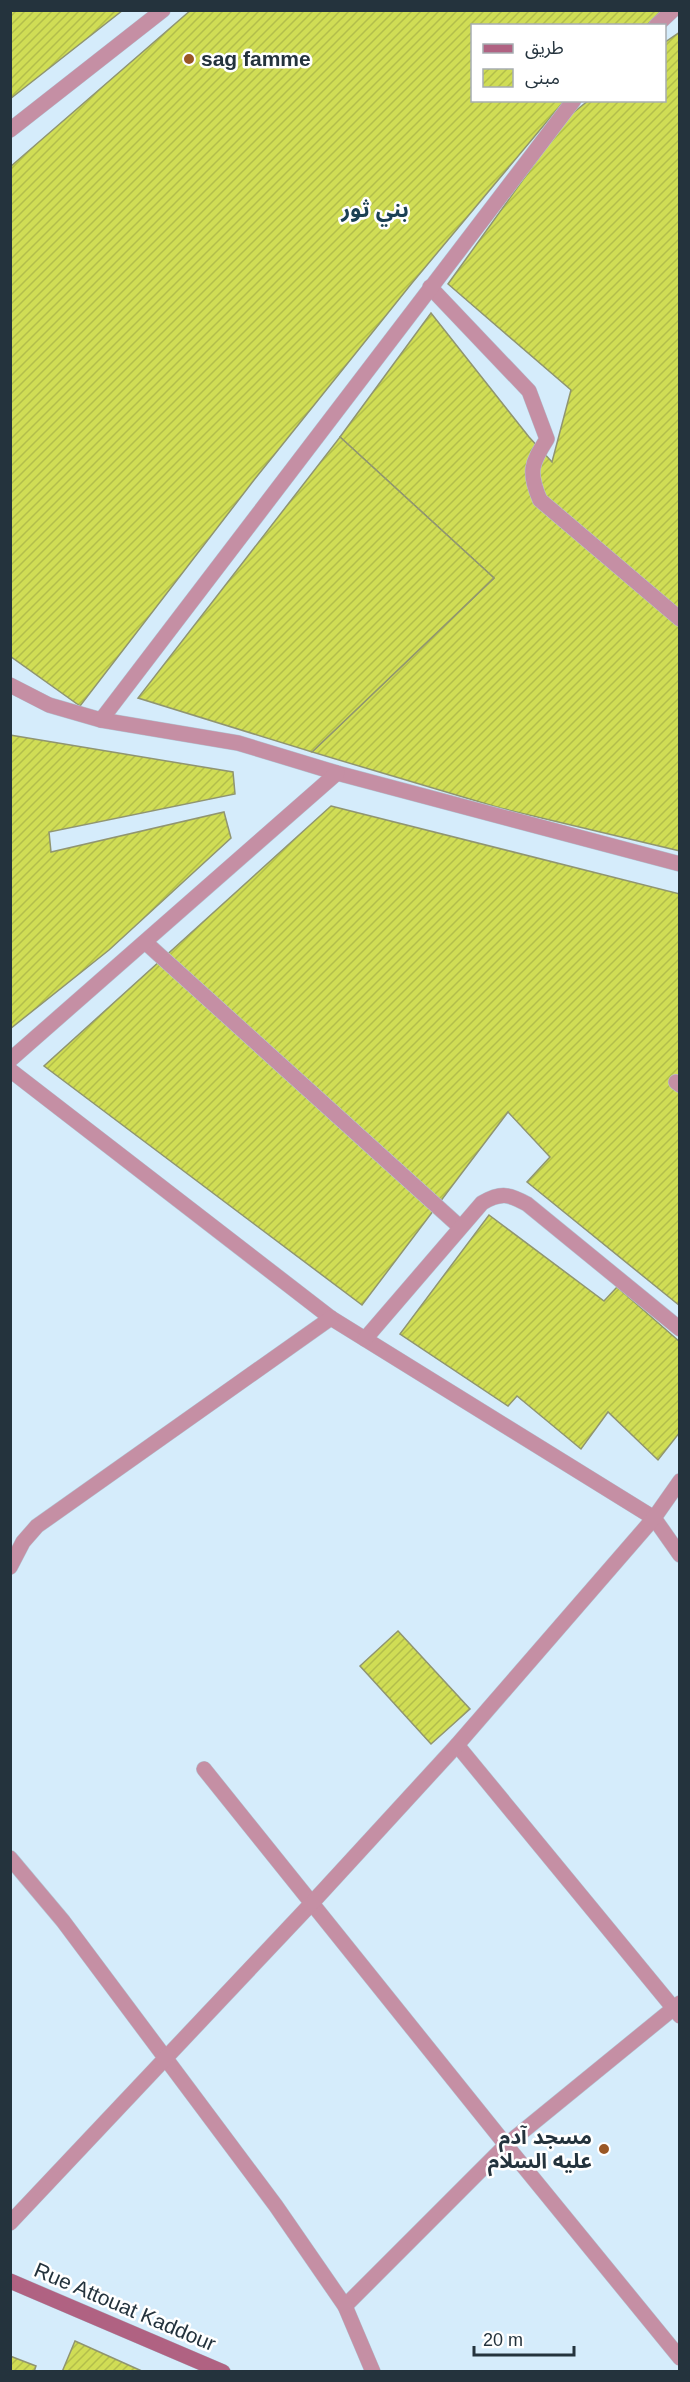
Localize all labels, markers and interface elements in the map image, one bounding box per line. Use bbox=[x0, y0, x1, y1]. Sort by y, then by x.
legend bbox=[471, 24, 666, 102]
text: طريق bbox=[525, 38, 564, 59]
place label: sag famme bbox=[201, 47, 311, 70]
marker: sag famme bbox=[182, 52, 196, 66]
text: مبنى bbox=[525, 68, 560, 89]
district label: بني ثور bbox=[340, 197, 409, 227]
place label: مسجد آدم عليه السلام bbox=[488, 2125, 592, 2177]
marker: مسجد آدم عليه السلام bbox=[597, 2142, 611, 2156]
street label: Rue Attouat Kaddour bbox=[31, 2258, 219, 2355]
scale bar bbox=[474, 2319, 574, 2357]
text: 20 m bbox=[483, 2330, 523, 2350]

